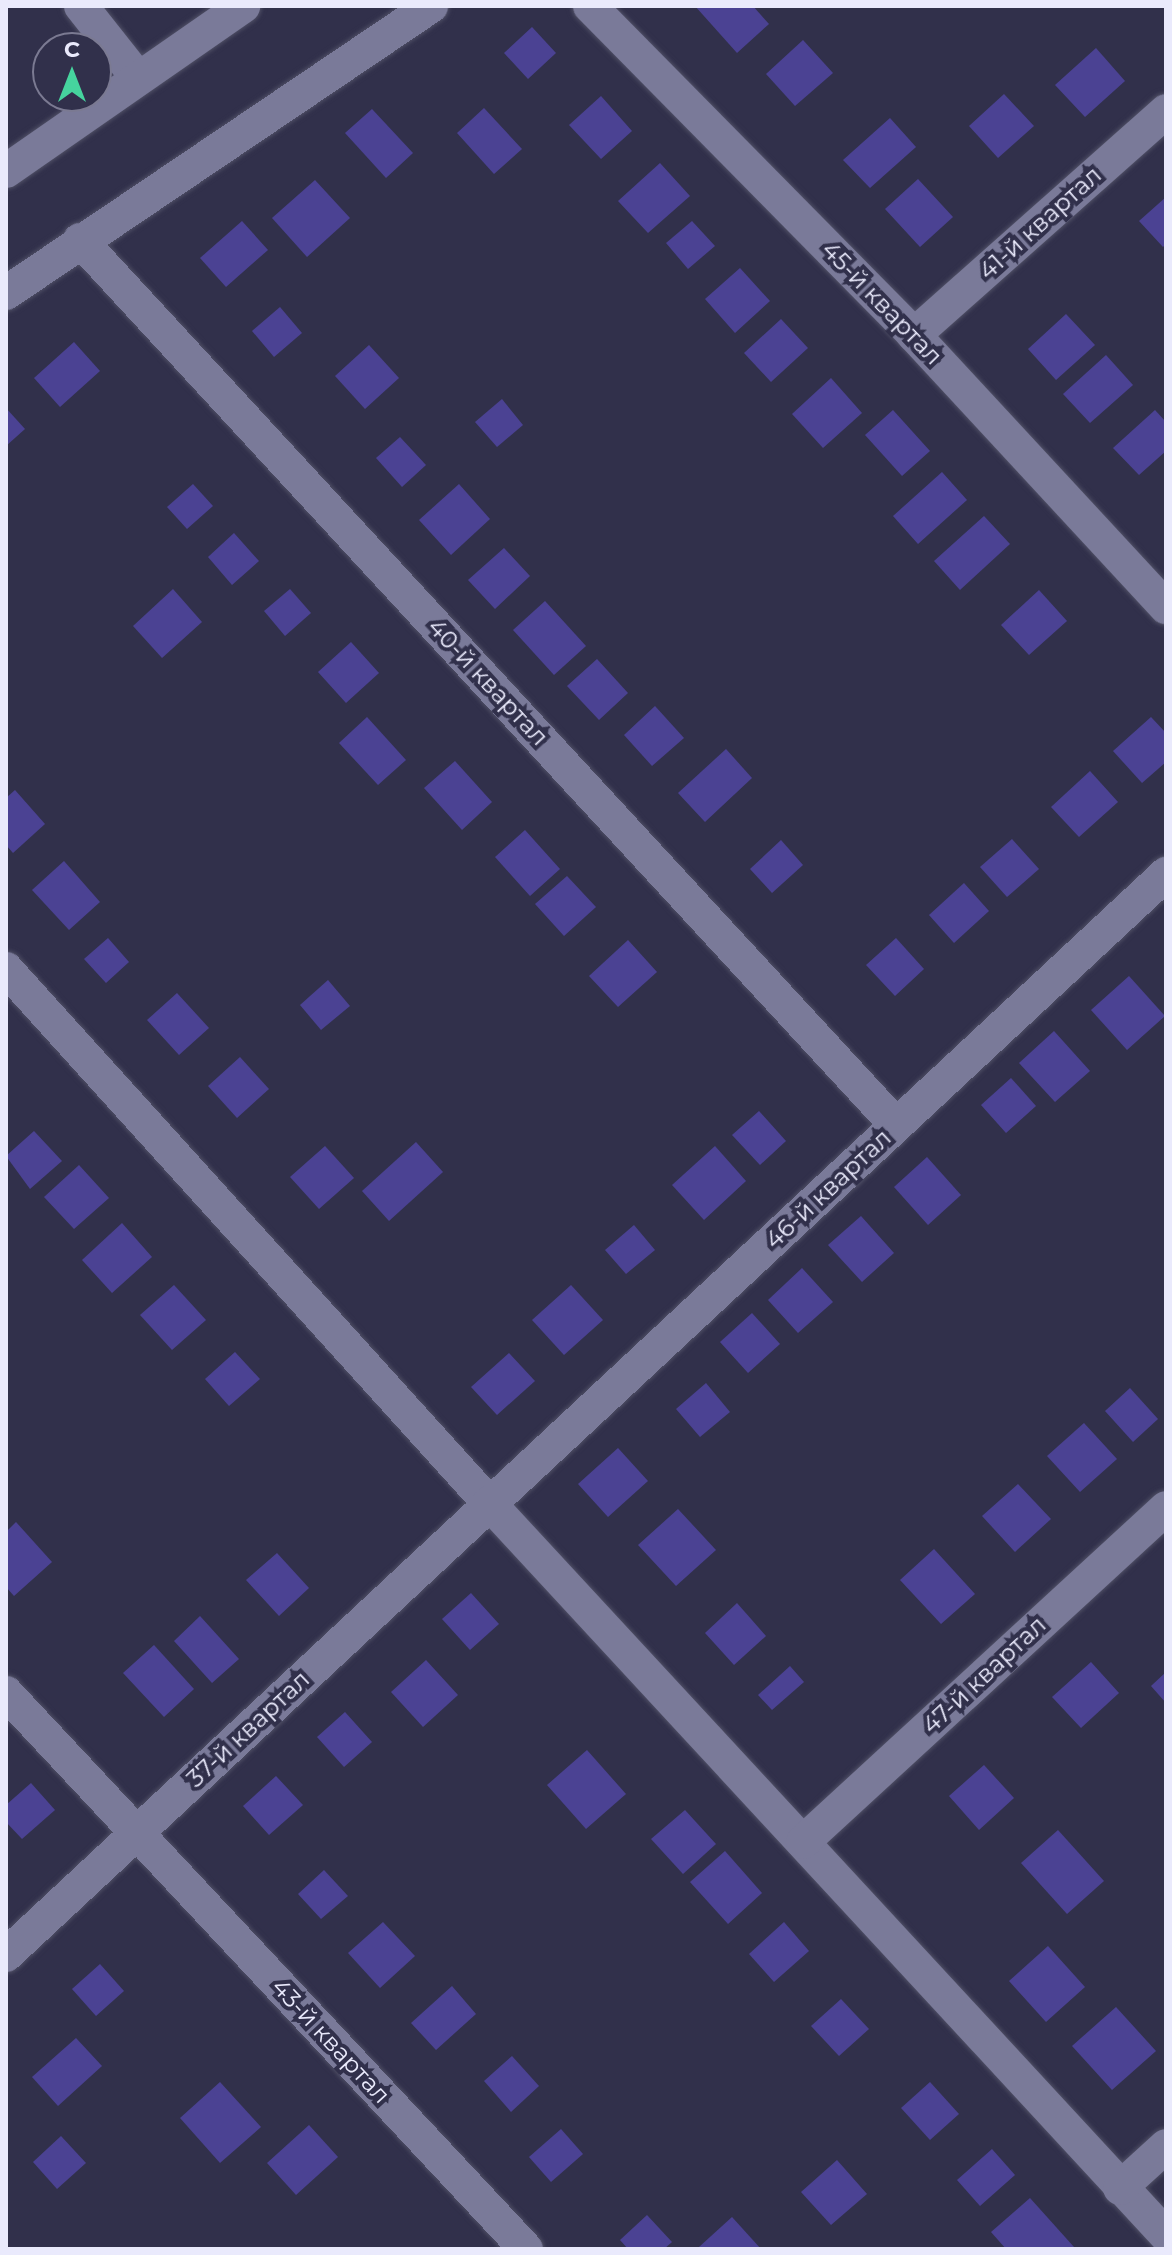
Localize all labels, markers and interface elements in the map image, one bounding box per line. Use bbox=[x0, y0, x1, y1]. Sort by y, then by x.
north arrow bbox=[32, 32, 112, 112]
text: С bbox=[64, 36, 80, 63]
street label: 41-й квартал bbox=[973, 160, 1107, 286]
street label: 45-й квартал bbox=[816, 235, 948, 371]
street label: 40-й квартал bbox=[422, 613, 554, 751]
street label: 46-й квартал bbox=[759, 1123, 897, 1255]
street label: 47-й квартал bbox=[916, 1610, 1052, 1740]
street label: 37-й квартал bbox=[181, 1665, 315, 1793]
street label: 43-й квартал bbox=[266, 1973, 396, 2109]

